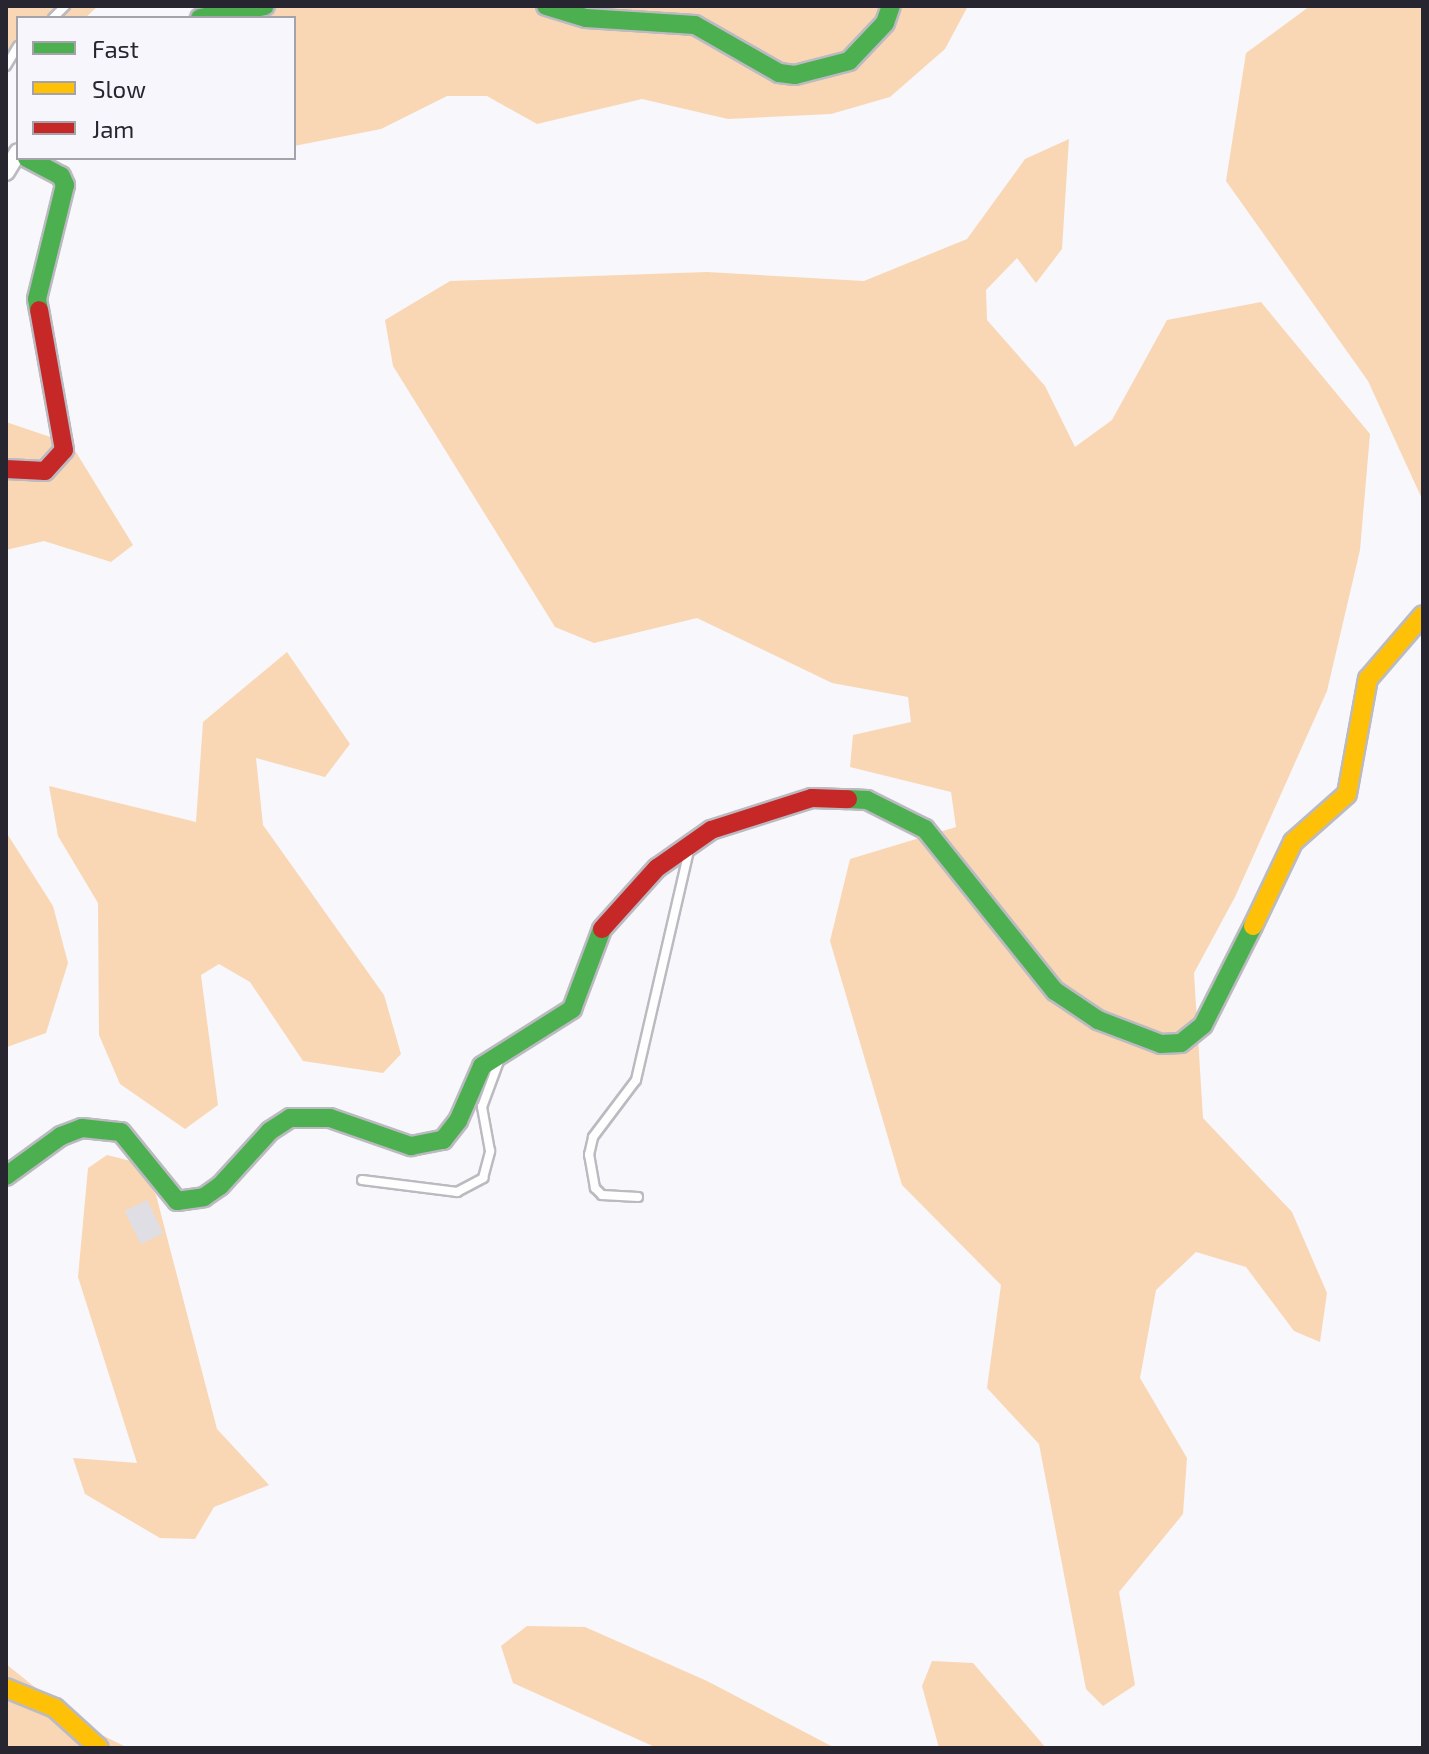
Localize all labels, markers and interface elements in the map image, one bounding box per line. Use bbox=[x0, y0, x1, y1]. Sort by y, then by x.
legend bbox=[16, 16, 296, 160]
text: Fast bbox=[92, 34, 139, 63]
text: Slow bbox=[92, 74, 146, 103]
text: Jam bbox=[92, 114, 134, 143]

